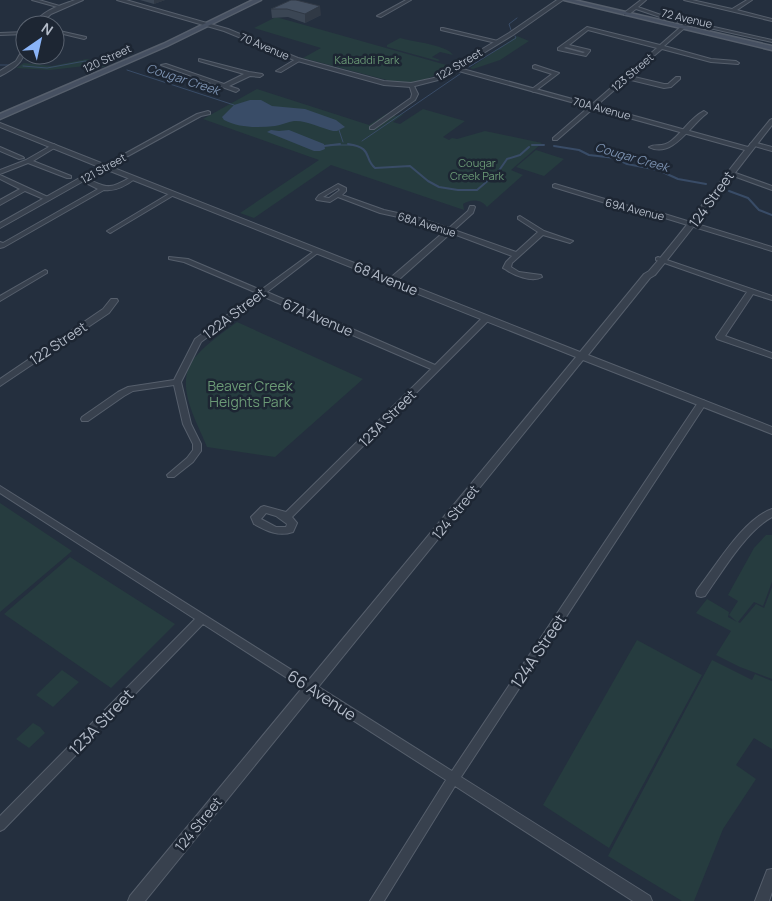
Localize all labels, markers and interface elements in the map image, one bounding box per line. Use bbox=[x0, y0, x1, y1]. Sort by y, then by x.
street label: 72 Avenue bbox=[660, 5, 714, 31]
north arrow bbox=[15, 15, 65, 65]
text: N bbox=[38, 18, 57, 39]
street label: 70 Avenue bbox=[238, 29, 292, 63]
street label: 120 Street bbox=[80, 40, 134, 76]
street label: 122 Street bbox=[433, 44, 485, 84]
street label: 123 Street bbox=[608, 50, 656, 94]
park label: Kabaddi Park bbox=[335, 52, 400, 67]
water label: Cougar Creek bbox=[144, 59, 224, 99]
street label: 70A Avenue bbox=[572, 93, 633, 123]
water label: Cougar Creek bbox=[593, 138, 673, 176]
street label: 121 Street bbox=[78, 149, 128, 187]
park label: Cougar Creek Park bbox=[450, 155, 505, 183]
street label: 124 Street bbox=[684, 167, 738, 231]
street label: 69A Avenue bbox=[604, 194, 667, 224]
street label: 68A Avenue bbox=[396, 208, 458, 240]
street label: 68 Avenue bbox=[351, 257, 421, 299]
street label: 122A Street bbox=[199, 283, 270, 343]
street label: 67A Avenue bbox=[280, 294, 356, 340]
street label: 122 Street bbox=[26, 317, 91, 369]
park label: Beaver Creek Heights Park bbox=[207, 376, 294, 411]
street label: 123A Street bbox=[354, 385, 420, 451]
street label: 124 Street bbox=[427, 480, 483, 543]
street label: 124A Street bbox=[505, 610, 571, 692]
street label: 66 Avenue bbox=[283, 665, 361, 725]
street label: 123A Street bbox=[64, 684, 138, 760]
street label: 124 Street bbox=[170, 792, 226, 855]

